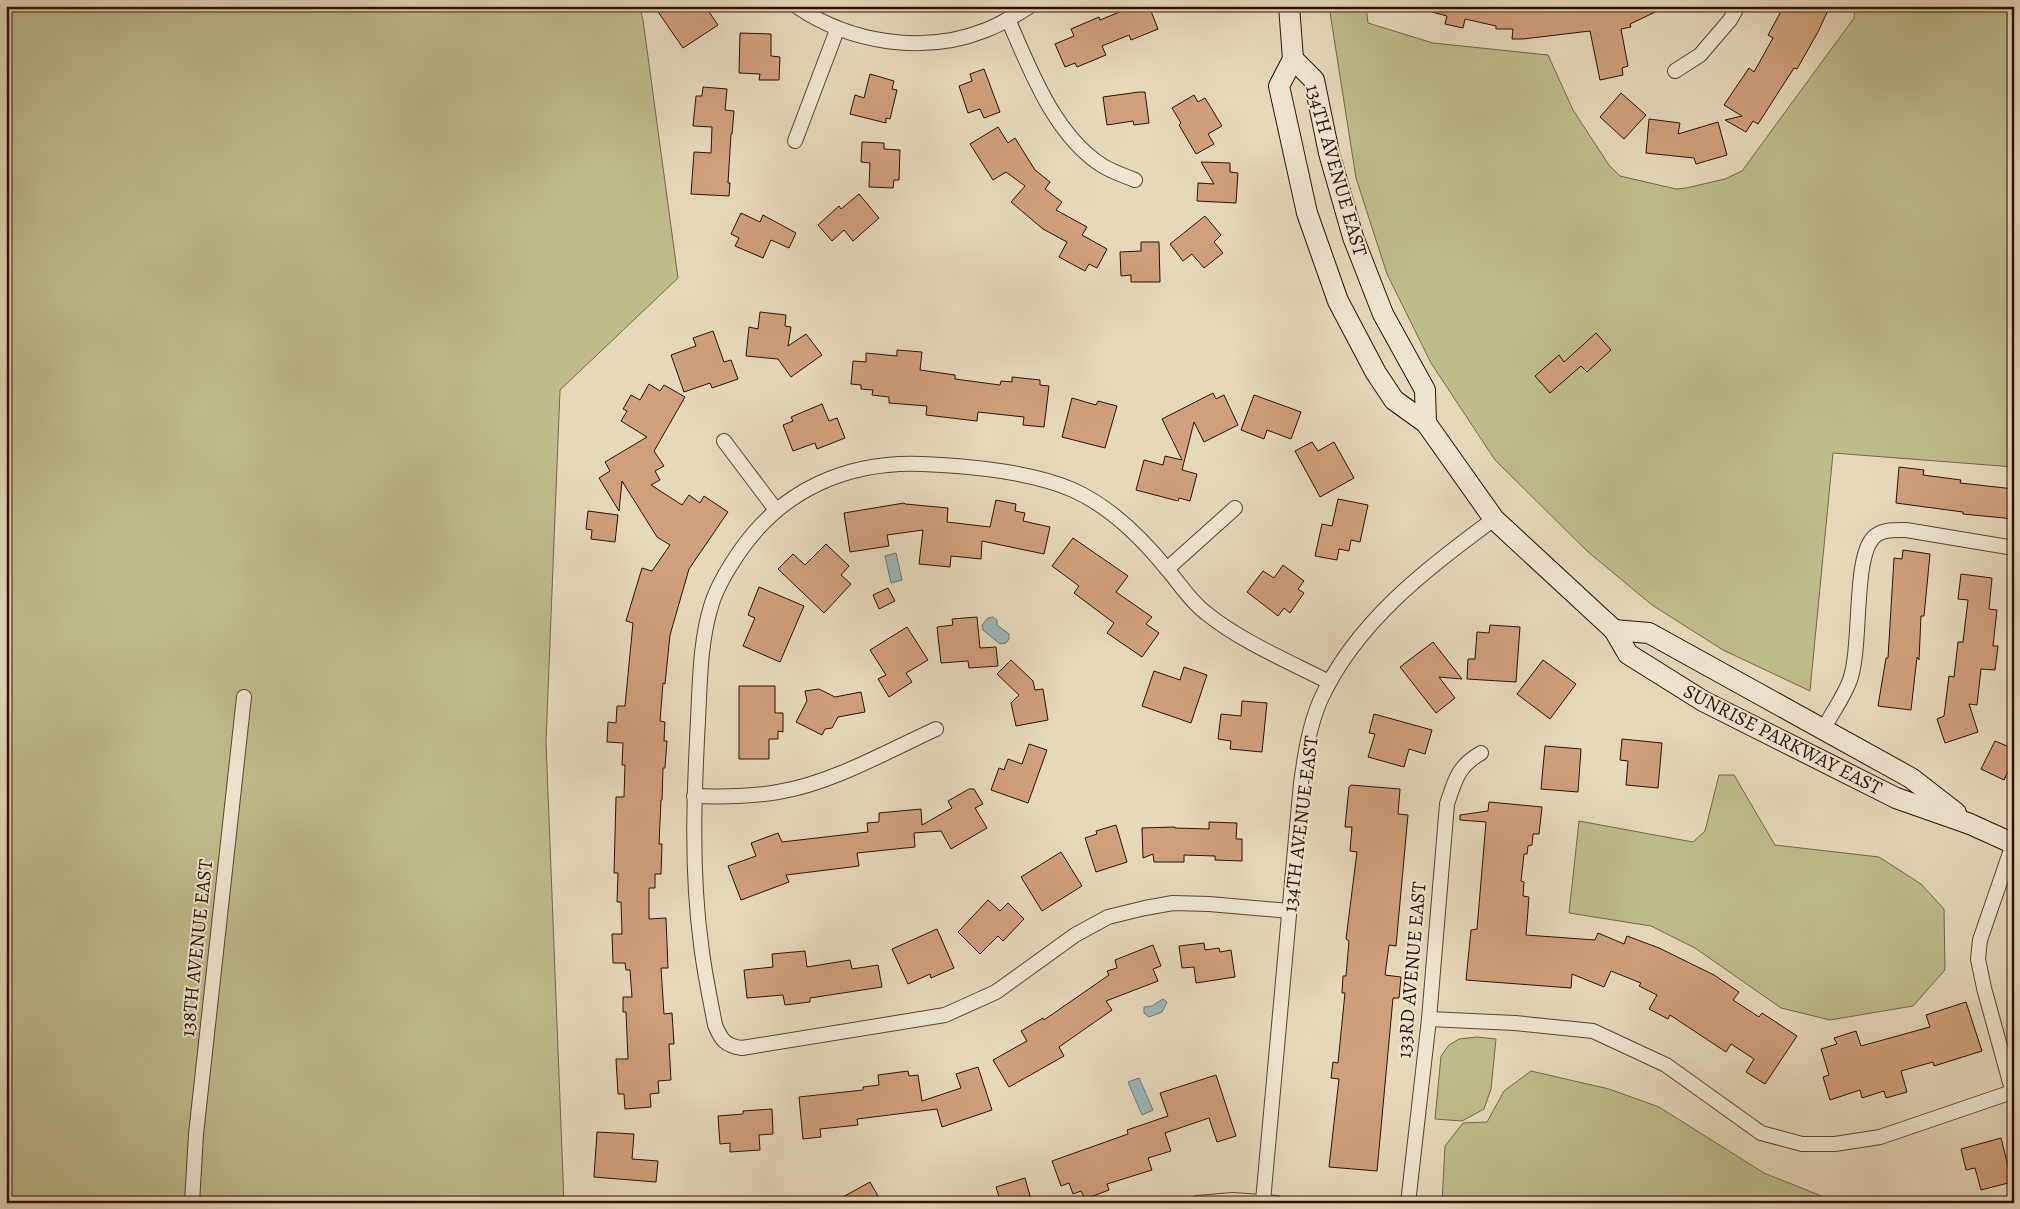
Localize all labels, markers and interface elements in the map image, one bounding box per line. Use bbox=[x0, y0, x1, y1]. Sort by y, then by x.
street label: 134TH AVENUE EAST bbox=[1299, 81, 1374, 259]
street label: SUNRISE PARKWAY EAST bbox=[1679, 678, 1887, 801]
street label: 134TH AVENUE EAST bbox=[1276, 734, 1325, 914]
street label: 138TH AVENUE EAST bbox=[174, 858, 219, 1038]
street label: 133RD AVENUE EAST bbox=[1390, 880, 1433, 1060]

